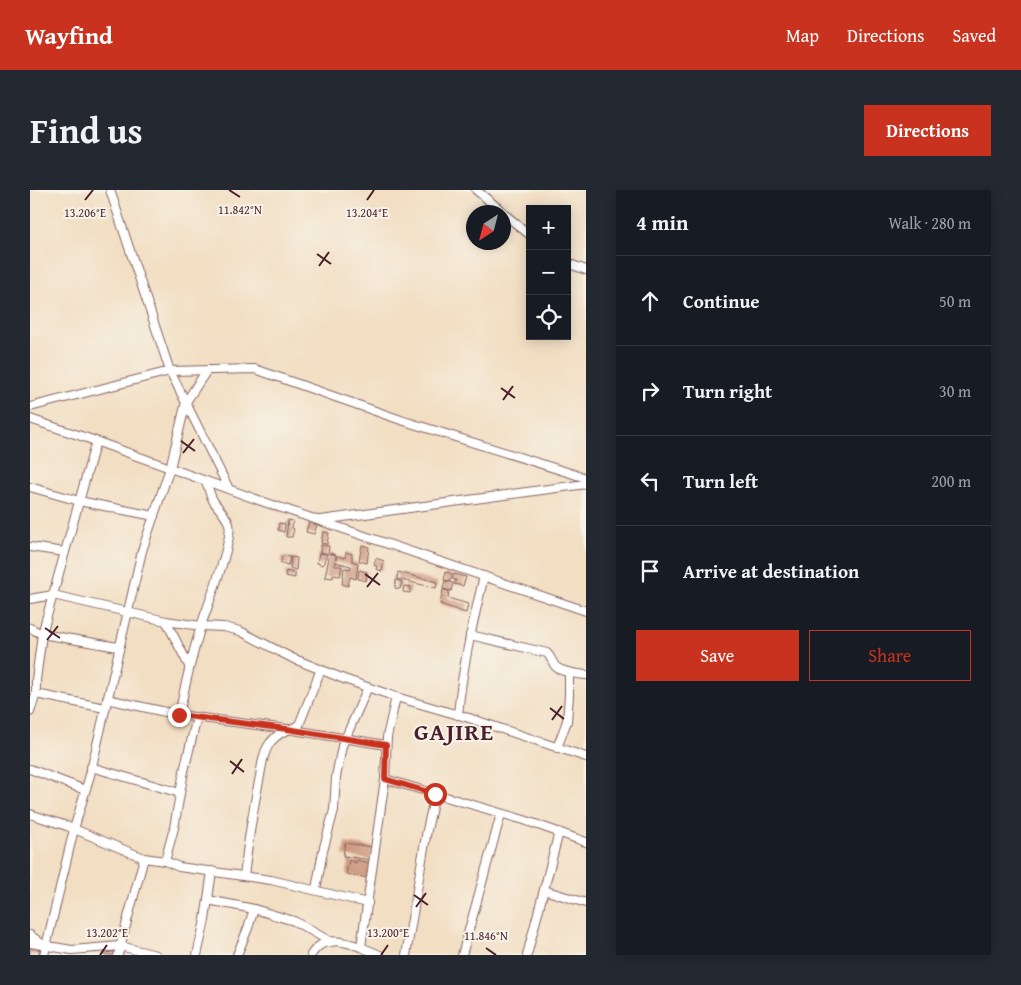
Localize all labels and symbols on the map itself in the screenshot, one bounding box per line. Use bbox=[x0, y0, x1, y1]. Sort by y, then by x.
text: 11.842°N bbox=[218, 201, 262, 218]
text: 13.206°E bbox=[64, 204, 106, 221]
text: 13.204°E bbox=[346, 204, 388, 221]
north arrow bbox=[466, 205, 511, 250]
route end bbox=[168, 704, 191, 727]
district label: GAJIRE bbox=[414, 714, 494, 749]
route start bbox=[424, 783, 447, 806]
text: 13.202°E bbox=[86, 924, 128, 941]
text: 13.200°E bbox=[367, 924, 409, 941]
text: 11.846°N bbox=[464, 927, 508, 944]

